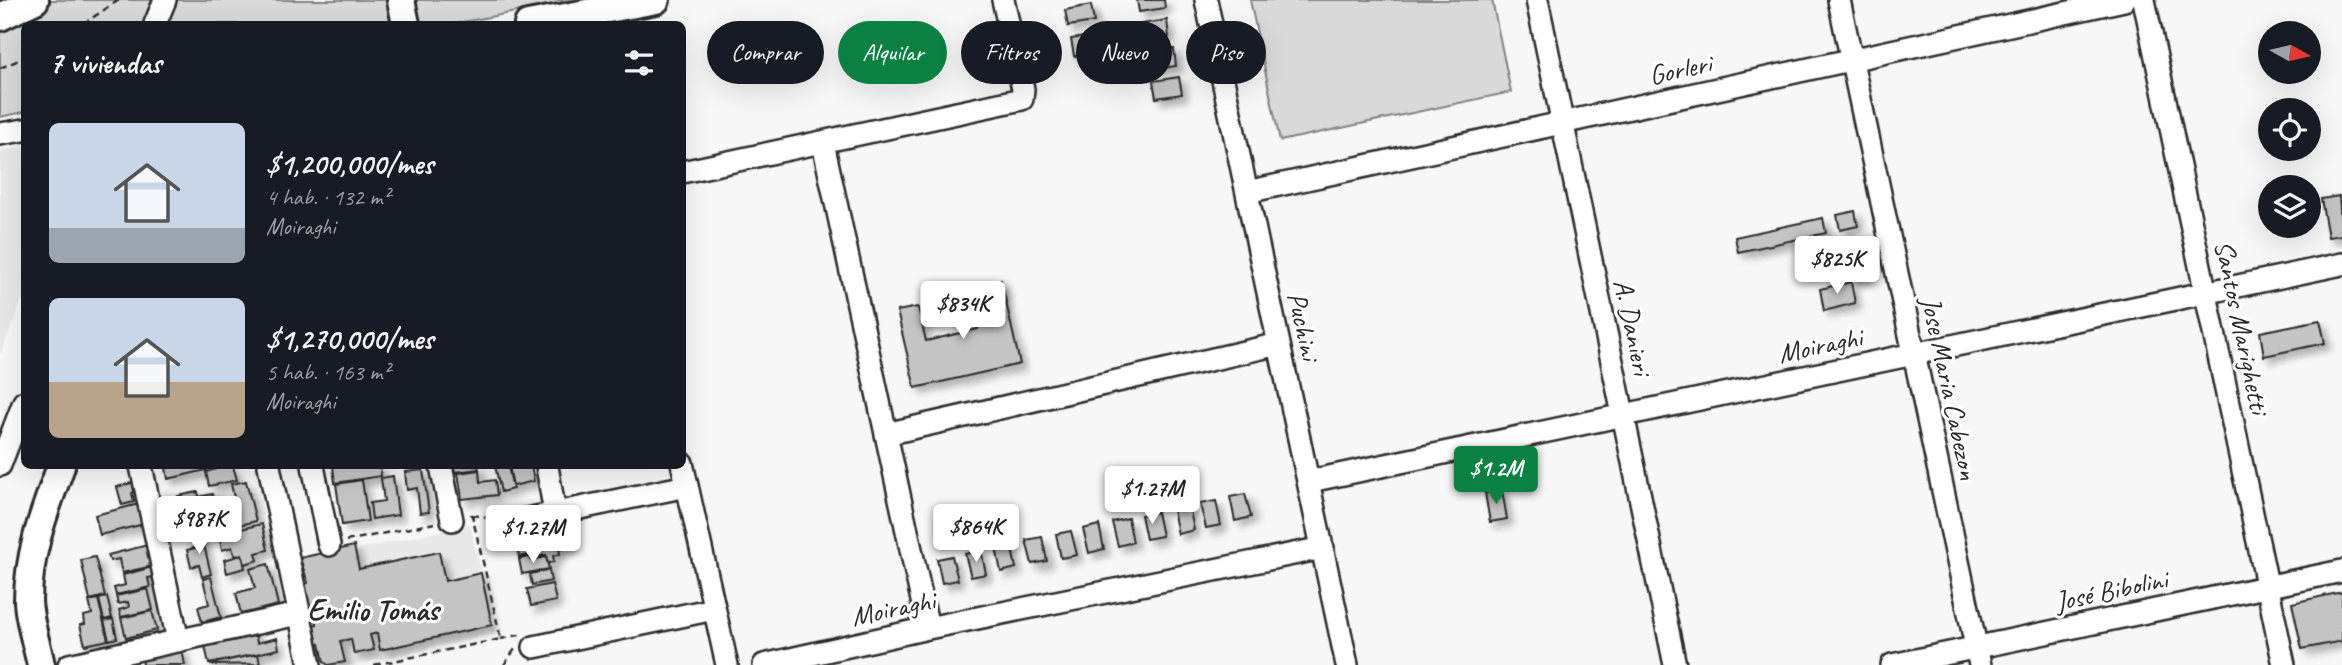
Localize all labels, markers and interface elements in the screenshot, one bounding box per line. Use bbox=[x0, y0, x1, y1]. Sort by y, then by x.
chip: Comprar bbox=[707, 21, 824, 84]
chip: Alquilar bbox=[838, 21, 947, 84]
chip: Filtros bbox=[961, 21, 1062, 84]
chip: Nuevo bbox=[1076, 21, 1172, 84]
chip: Piso bbox=[1186, 21, 1266, 84]
north arrow bbox=[2258, 21, 2320, 84]
map controls bbox=[2258, 21, 2321, 238]
text: 7 viviendas bbox=[49, 44, 161, 82]
icon: filters bbox=[620, 44, 658, 82]
street label: Gorleri bbox=[1646, 45, 1718, 93]
button: locate bbox=[2258, 98, 2321, 161]
text: $1,200,000/mes bbox=[266, 145, 433, 183]
icon: home bbox=[105, 151, 189, 235]
button: layers bbox=[2258, 175, 2321, 238]
text: 4 hab. · 132 m² bbox=[266, 183, 390, 212]
text: Moiraghi bbox=[266, 212, 336, 241]
pin: $825K bbox=[1788, 236, 1886, 296]
street label: Santos Marighetti bbox=[2207, 237, 2278, 421]
text: $825K bbox=[1811, 244, 1863, 273]
street label: A. Danieri bbox=[1606, 276, 1661, 382]
pin: $834K bbox=[914, 282, 1012, 341]
text: $834K bbox=[936, 289, 990, 318]
street label: Puchini bbox=[1280, 289, 1329, 367]
street label: Jose Maria Cabezon bbox=[1913, 291, 1987, 483]
street label: Moiraghi bbox=[1775, 318, 1869, 371]
text: $1,270,000/mes bbox=[266, 320, 433, 358]
icon: home bbox=[105, 326, 189, 410]
text: 5 hab. · 163 m² bbox=[266, 358, 390, 387]
text: Moiraghi bbox=[266, 387, 336, 416]
pin: $1.2M bbox=[1447, 447, 1545, 506]
text: $1.2M bbox=[1470, 454, 1522, 483]
pin: $1.27M bbox=[1095, 466, 1209, 526]
text: $1.27M bbox=[1121, 474, 1183, 503]
pin: $987K bbox=[150, 496, 248, 556]
text: $987K bbox=[173, 504, 225, 533]
pin: $864K bbox=[927, 504, 1025, 564]
pin: $1.27M bbox=[476, 505, 590, 565]
text: $864K bbox=[949, 512, 1003, 541]
text: $1.27M bbox=[502, 513, 564, 542]
street label: José Bibolini bbox=[2050, 560, 2174, 619]
street label: Moiraghi bbox=[848, 581, 942, 634]
district label: Emilio Tomás bbox=[308, 591, 442, 629]

